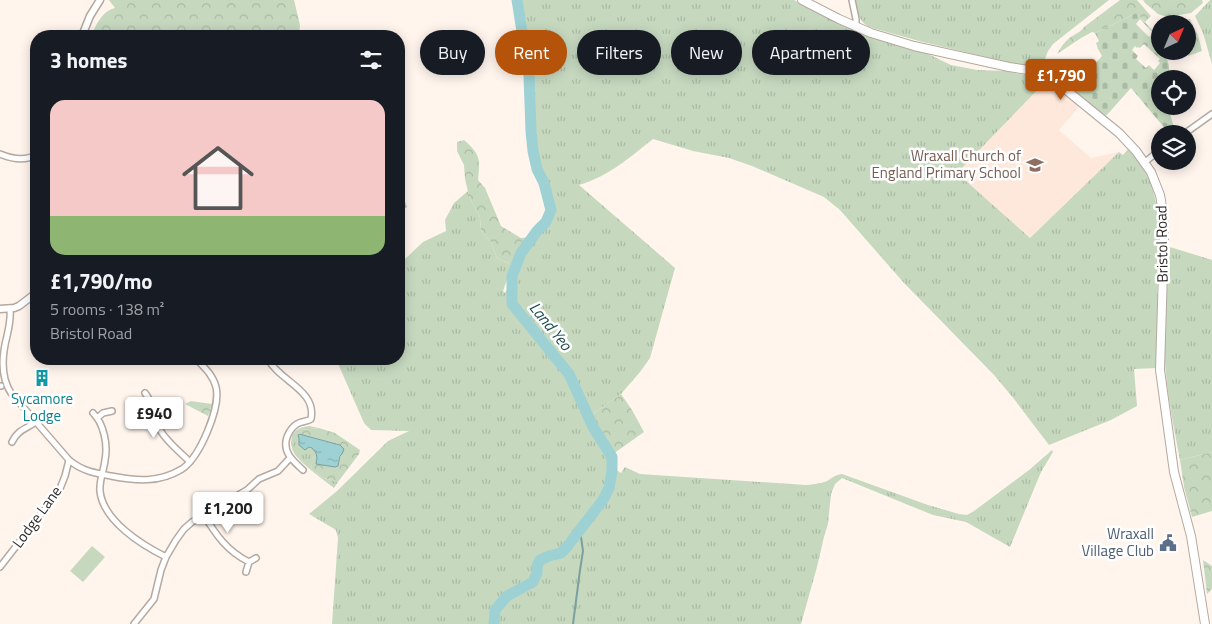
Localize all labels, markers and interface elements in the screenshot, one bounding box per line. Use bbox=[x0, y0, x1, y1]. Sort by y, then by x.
north arrow bbox=[1151, 15, 1196, 60]
map controls bbox=[1151, 15, 1196, 170]
chip: Buy bbox=[420, 30, 485, 75]
chip: Rent bbox=[495, 30, 567, 75]
chip: Filters bbox=[577, 30, 661, 75]
chip: New bbox=[671, 30, 742, 75]
chip: Apartment bbox=[752, 30, 870, 75]
text: 3 homes bbox=[50, 44, 127, 76]
icon: filters bbox=[357, 46, 385, 74]
pin: £1,790 bbox=[1020, 58, 1102, 101]
text: £1,790 bbox=[1036, 63, 1086, 87]
button: locate bbox=[1151, 70, 1196, 115]
button: layers bbox=[1151, 125, 1196, 170]
icon: home bbox=[173, 133, 263, 223]
place label: Wraxall Church of England Primary School bbox=[871, 144, 1021, 184]
school or university icon: Wraxall Church of England Primary School bbox=[1025, 155, 1045, 175]
street label: Bristol Road bbox=[1149, 205, 1174, 283]
text: £1,790/mo bbox=[50, 265, 152, 297]
text: 5 rooms · 138 m² bbox=[50, 297, 164, 321]
water label: Land Yeo bbox=[524, 297, 579, 356]
text: Bristol Road bbox=[50, 321, 132, 345]
building icon: Sycamore Lodge bbox=[32, 368, 52, 388]
place label: Sycamore Lodge bbox=[11, 387, 73, 427]
pin: £940 bbox=[124, 396, 184, 439]
text: £940 bbox=[136, 401, 172, 425]
street label: Lodge Lane bbox=[6, 481, 67, 553]
pin: £1,200 bbox=[187, 492, 269, 534]
text: £1,200 bbox=[203, 496, 253, 520]
place label: Wraxall Village Club bbox=[1081, 522, 1154, 562]
public building icon: Wraxall Village Club bbox=[1158, 533, 1178, 553]

